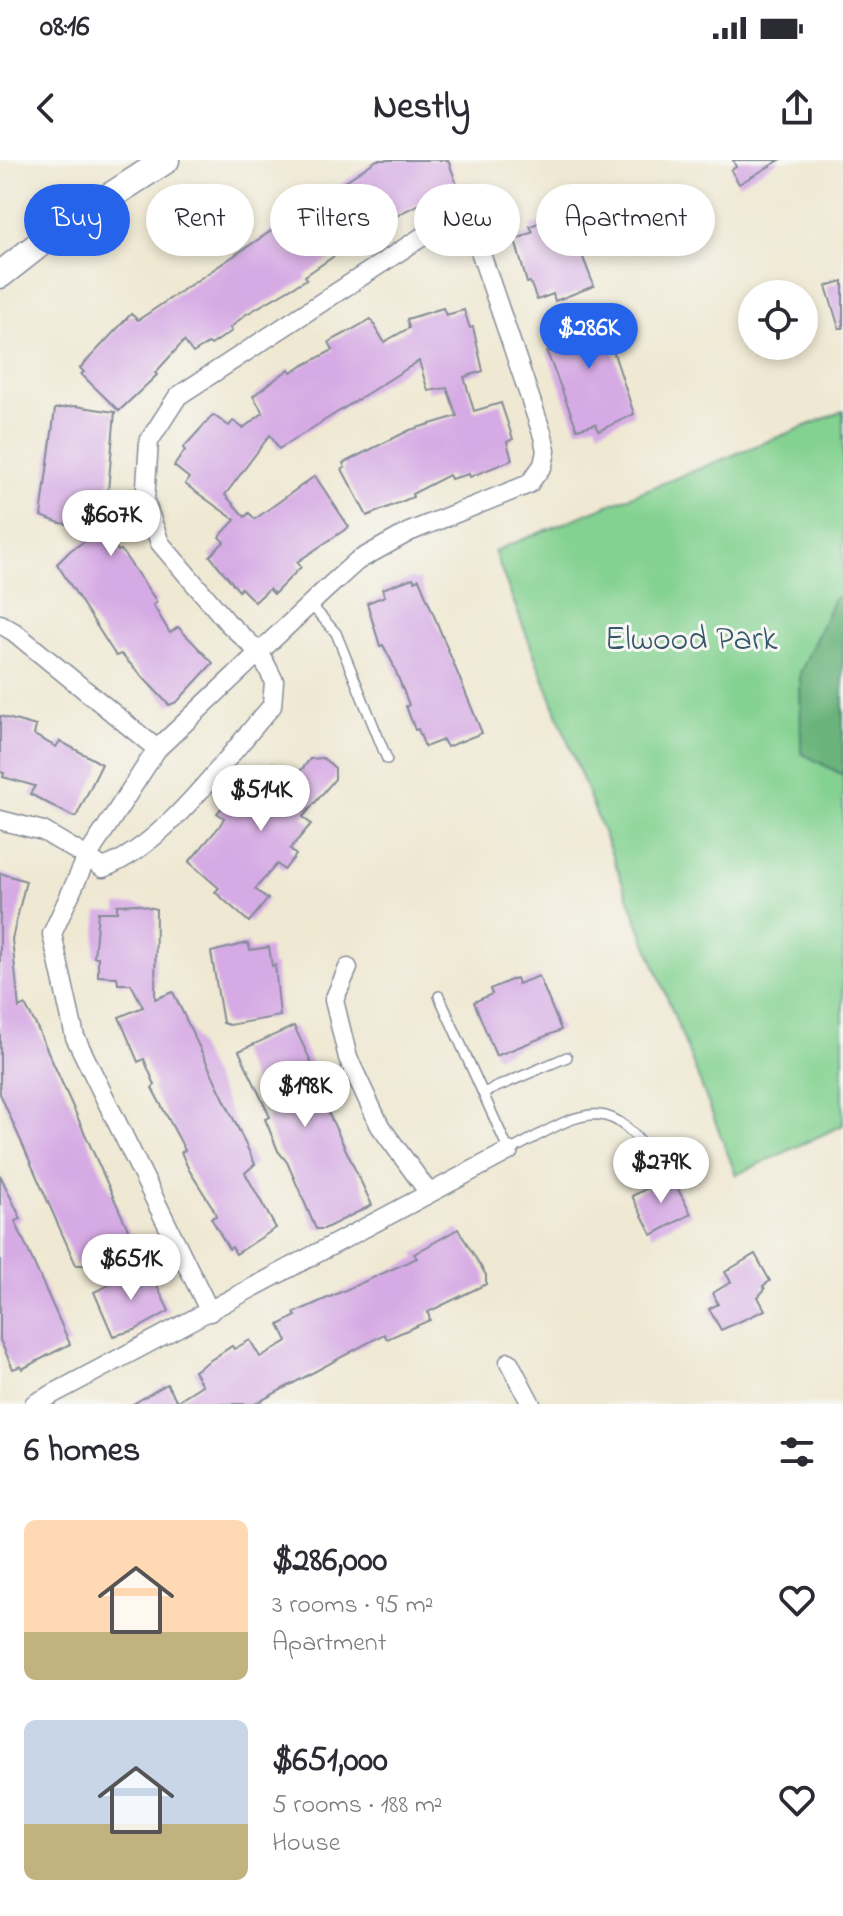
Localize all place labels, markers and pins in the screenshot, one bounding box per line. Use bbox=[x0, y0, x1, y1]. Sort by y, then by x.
pin: $286K bbox=[533, 303, 645, 371]
pin: $607K bbox=[55, 490, 167, 558]
pin: $514K bbox=[205, 765, 317, 833]
pin: $198K bbox=[249, 1061, 361, 1129]
pin: $279K bbox=[605, 1137, 717, 1205]
pin: $651K bbox=[75, 1234, 187, 1302]

